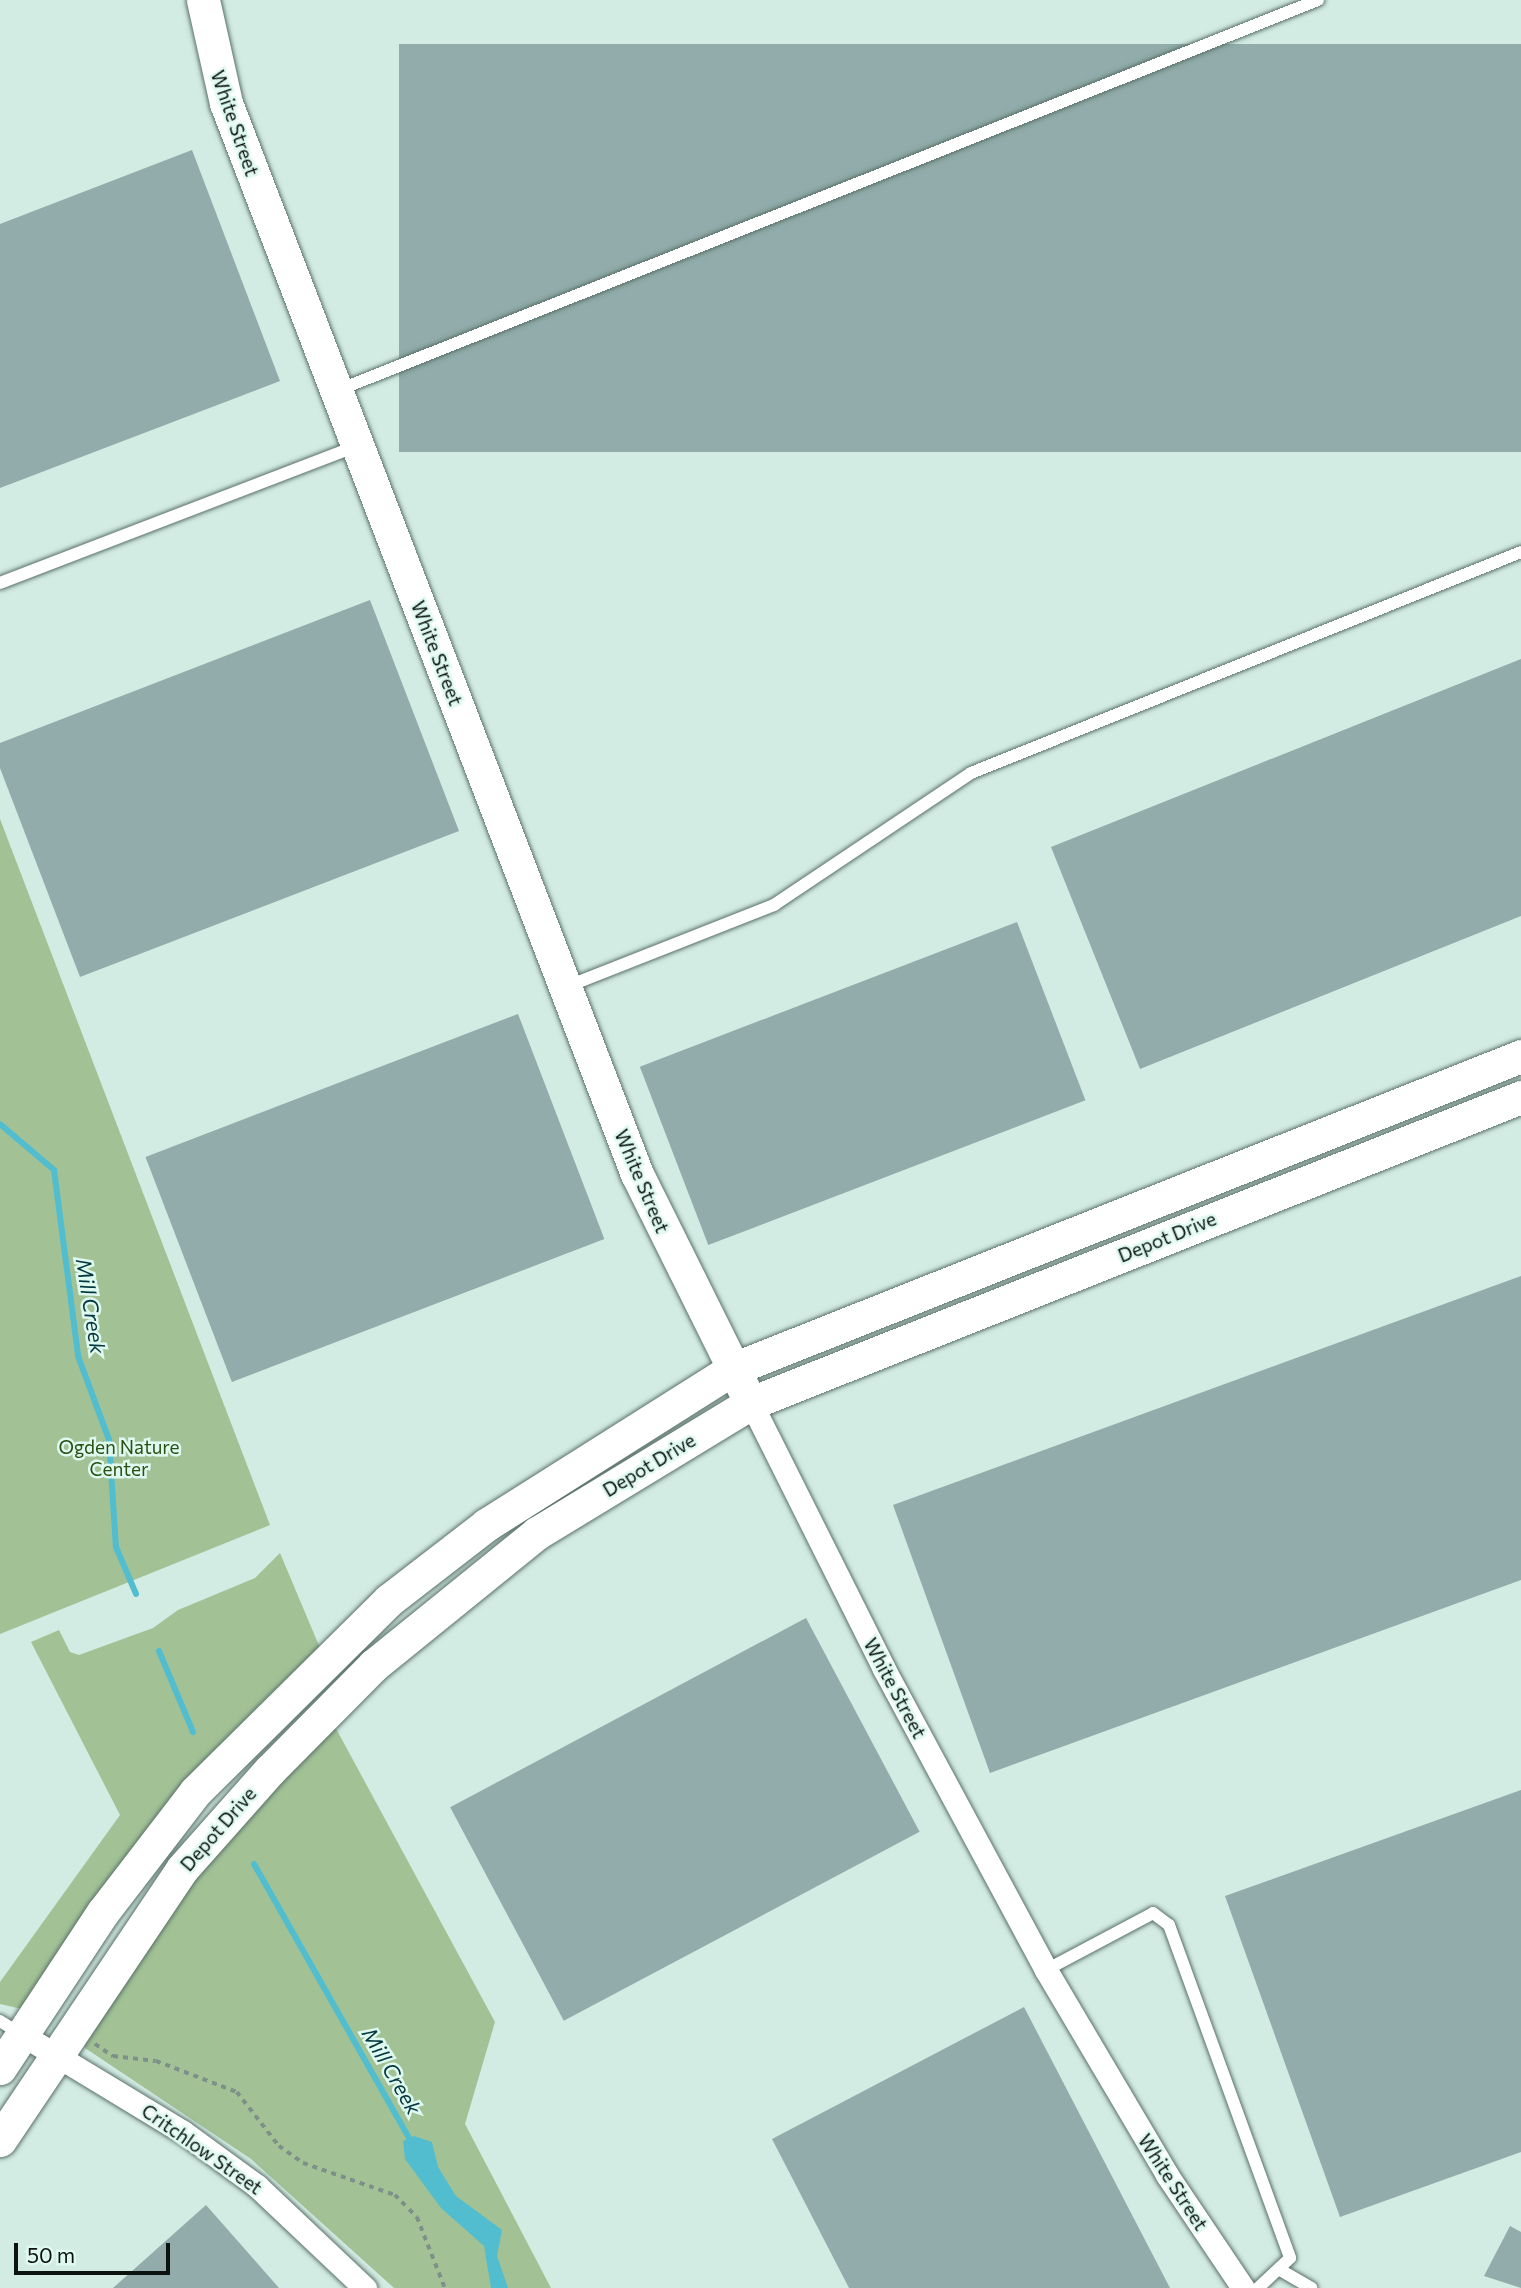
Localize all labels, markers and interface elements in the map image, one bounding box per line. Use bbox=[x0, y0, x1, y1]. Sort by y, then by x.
street label: White Street bbox=[206, 67, 264, 179]
street label: White Street bbox=[407, 597, 467, 709]
street label: White Street bbox=[610, 1126, 674, 1236]
street label: Depot Drive bbox=[1115, 1207, 1219, 1267]
water label: Mill Creek bbox=[71, 1257, 111, 1355]
street label: Depot Drive bbox=[599, 1428, 699, 1502]
park label: Ogden Nature Center bbox=[58, 1436, 180, 1480]
street label: White Street bbox=[859, 1634, 931, 1742]
street label: Depot Drive bbox=[175, 1782, 261, 1876]
water label: Mill Creek bbox=[357, 2023, 427, 2119]
street label: Critchlow Street bbox=[137, 2099, 267, 2199]
street label: White Street bbox=[1133, 2130, 1213, 2234]
scale bar bbox=[18, 2228, 173, 2272]
text: 50 m bbox=[27, 2242, 75, 2267]

